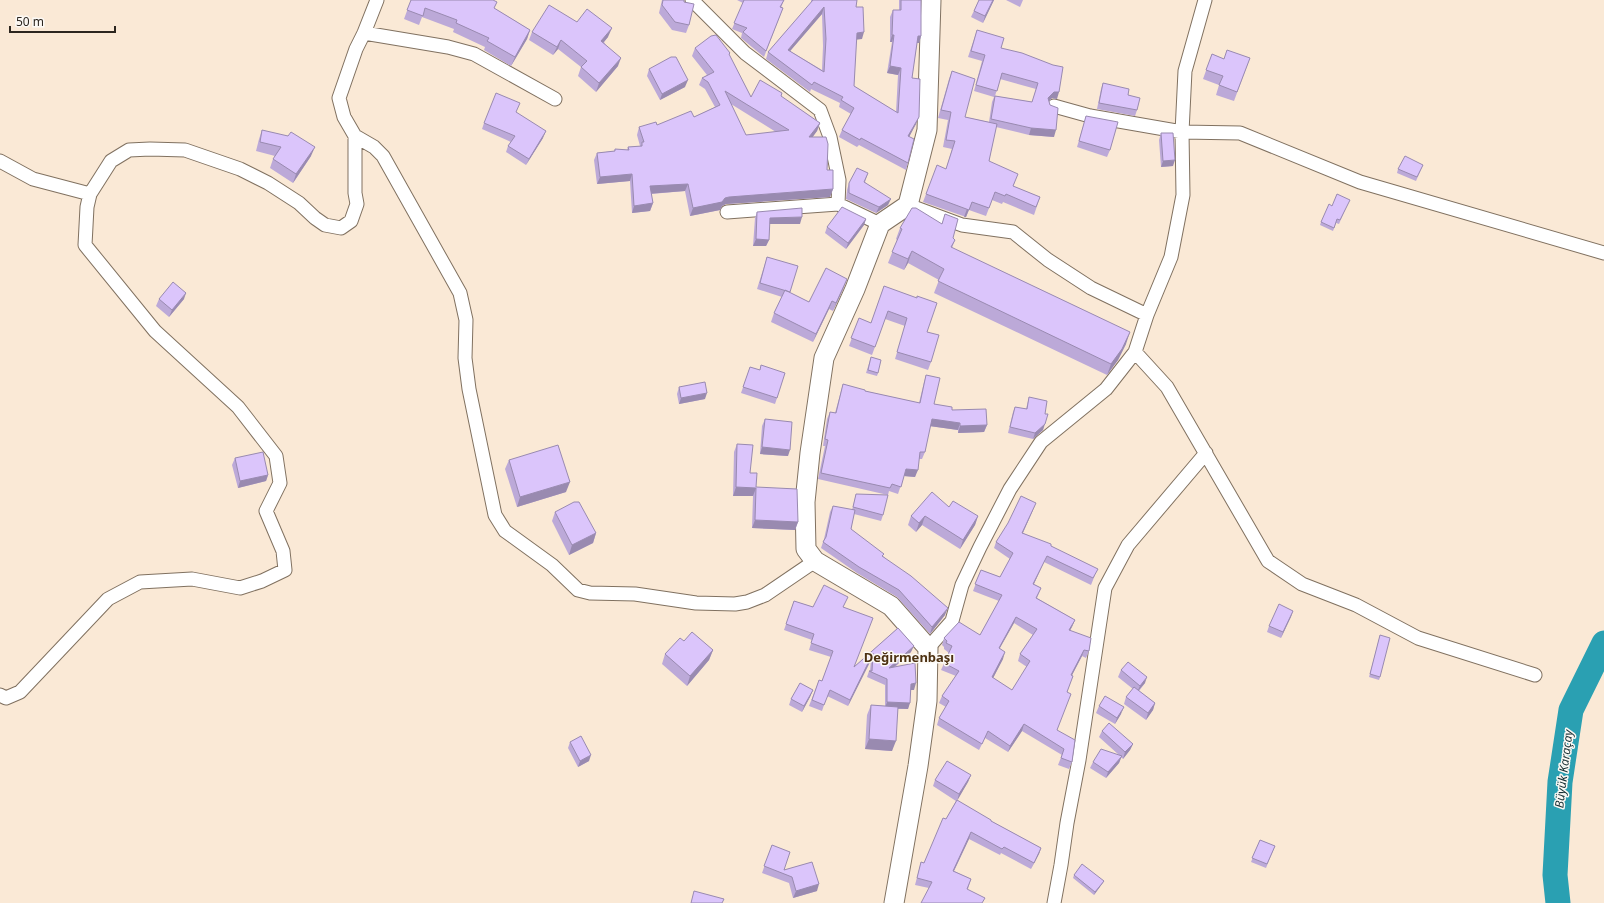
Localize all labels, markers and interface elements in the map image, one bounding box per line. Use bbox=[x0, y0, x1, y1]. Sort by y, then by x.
scale bar bbox=[10, 8, 115, 34]
text: 50 m bbox=[16, 13, 44, 30]
district label: Değirmenbaşı bbox=[864, 648, 954, 666]
water label: Büyük Karaçay bbox=[1550, 728, 1577, 809]

